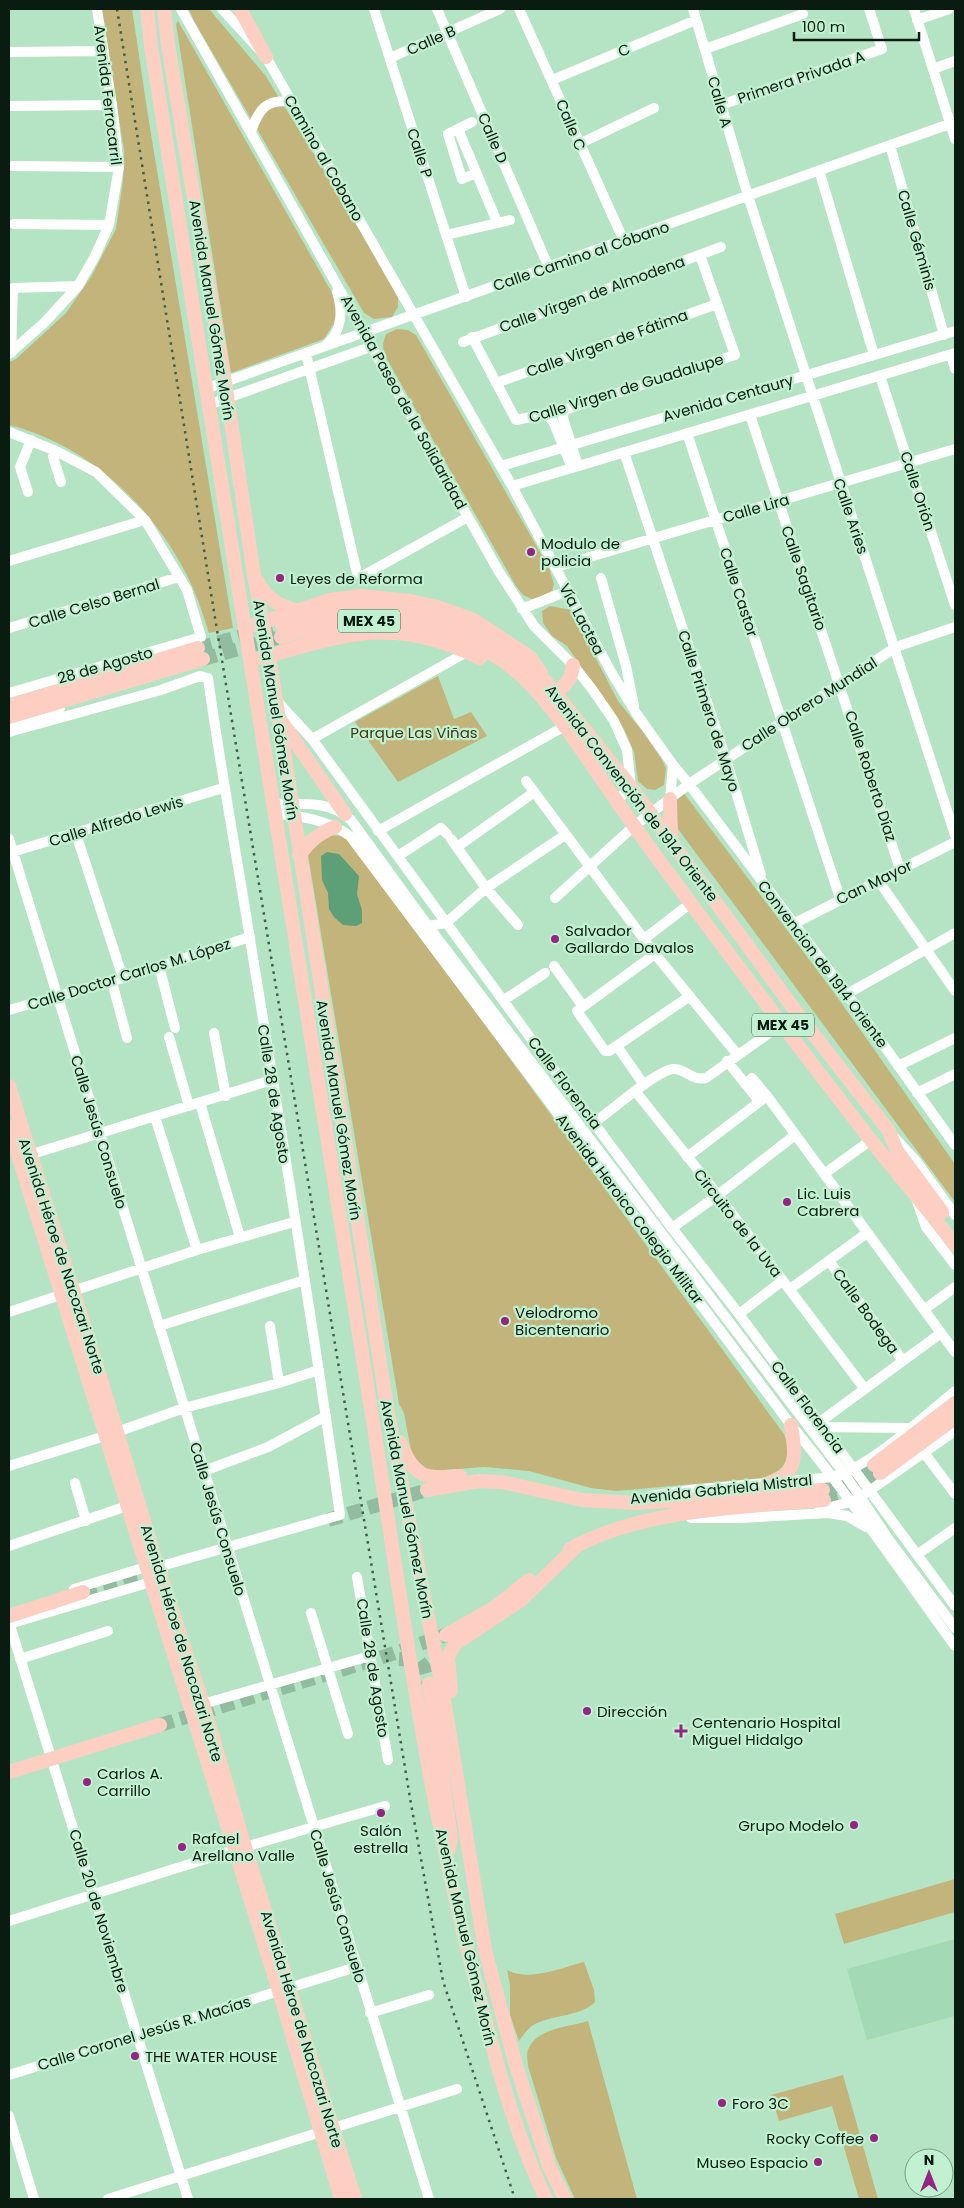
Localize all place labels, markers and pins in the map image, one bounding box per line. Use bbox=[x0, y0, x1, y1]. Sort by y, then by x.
place label: Modulo de policia bbox=[541, 533, 620, 571]
marker: Modulo de policia bbox=[525, 546, 537, 558]
place label: Leyes de Reforma bbox=[290, 568, 423, 589]
marker: Leyes de Reforma bbox=[274, 572, 286, 584]
place label: Salvador Gallardo Davalos bbox=[565, 920, 694, 958]
marker: Salvador Gallardo Davalos bbox=[549, 933, 561, 945]
place label: Lic. Luis Cabrera bbox=[797, 1183, 860, 1221]
marker: Lic. Luis Cabrera bbox=[781, 1196, 793, 1208]
place label: Velodromo Bicentenario bbox=[515, 1302, 609, 1340]
marker: Velodromo Bicentenario bbox=[499, 1315, 511, 1327]
place label: Dirección bbox=[597, 1701, 667, 1722]
marker: Dirección bbox=[581, 1705, 593, 1717]
place label: Centenario Hospital Miguel Hidalgo bbox=[692, 1712, 841, 1750]
marker: Centenario Hospital Miguel Hidalgo bbox=[674, 1724, 688, 1738]
place label: Carlos A. Carrillo bbox=[97, 1763, 163, 1801]
marker: Carlos A. Carrillo bbox=[81, 1776, 93, 1788]
marker: Salón estrella bbox=[375, 1807, 387, 1819]
place label: Grupo Modelo bbox=[738, 1815, 844, 1836]
marker: Grupo Modelo bbox=[848, 1819, 860, 1831]
place label: Salón estrella bbox=[353, 1820, 409, 1858]
place label: Rafael Arellano Valle bbox=[192, 1828, 295, 1866]
marker: Rafael Arellano Valle bbox=[176, 1841, 188, 1853]
place label: THE WATER HOUSE bbox=[145, 2046, 278, 2067]
marker: THE WATER HOUSE bbox=[129, 2050, 141, 2062]
place label: Foro 3C bbox=[732, 2093, 789, 2114]
marker: Foro 3C bbox=[716, 2097, 728, 2109]
place label: Rocky Coffee bbox=[766, 2128, 864, 2149]
marker: Rocky Coffee bbox=[868, 2132, 880, 2144]
place label: Museo Espacio bbox=[697, 2152, 808, 2173]
marker: Museo Espacio bbox=[812, 2156, 824, 2168]

